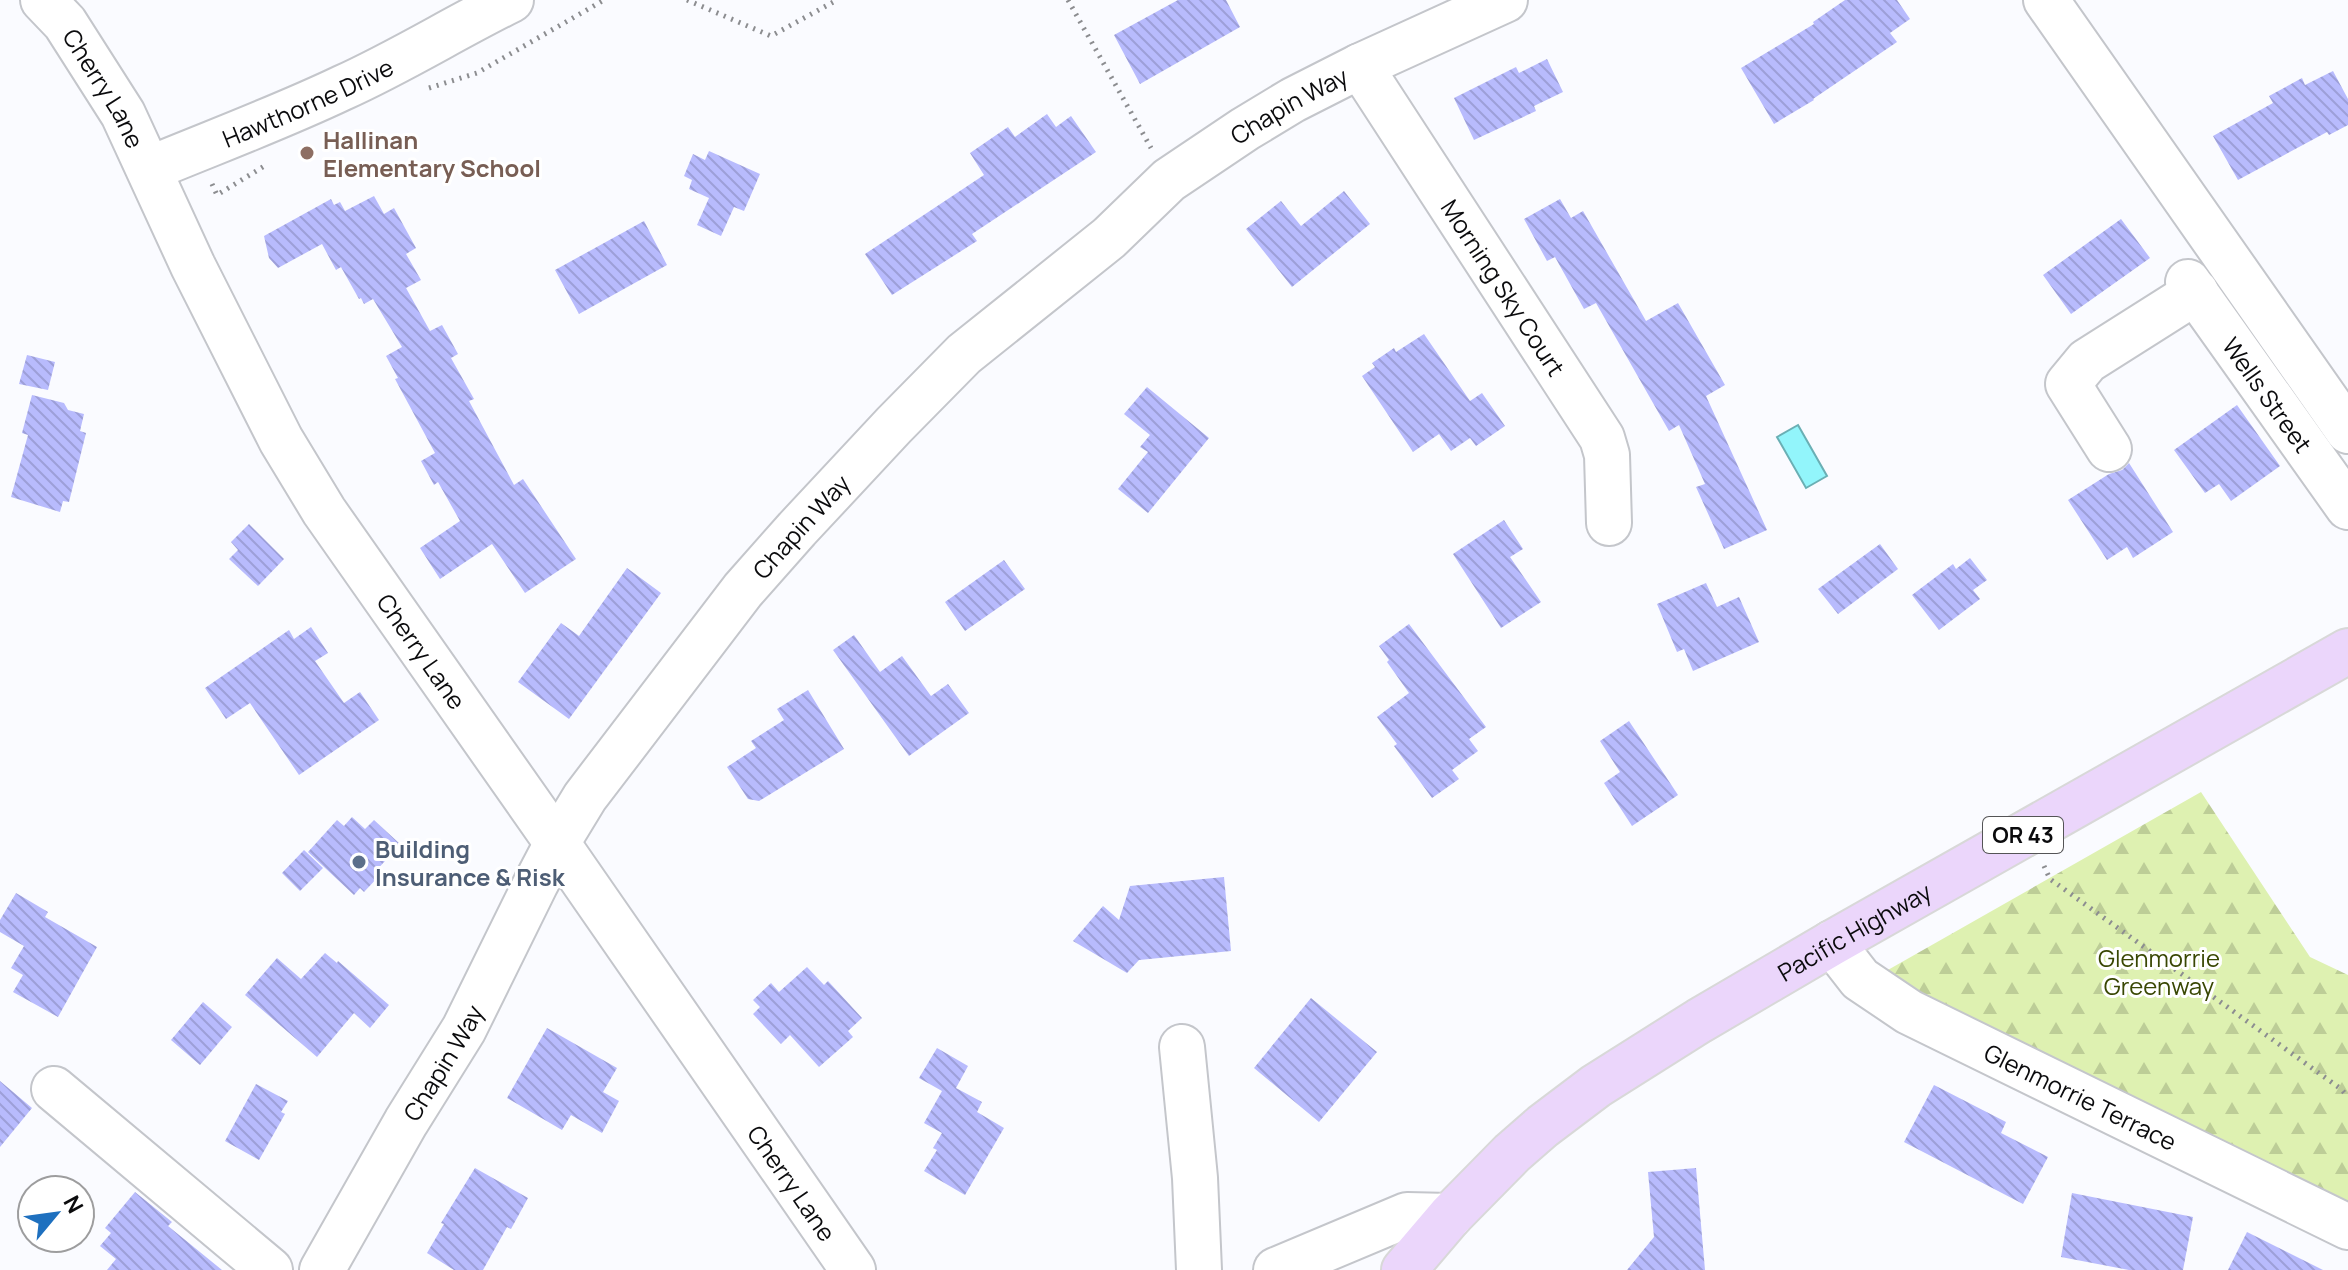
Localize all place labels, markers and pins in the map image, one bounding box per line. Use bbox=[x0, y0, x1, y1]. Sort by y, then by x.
place label: Hallinan Elementary School bbox=[323, 123, 541, 184]
marker: Hallinan Elementary School bbox=[298, 144, 316, 162]
place label: Building Insurance & Risk bbox=[375, 832, 566, 893]
marker: Building Insurance & Risk bbox=[350, 853, 368, 871]

